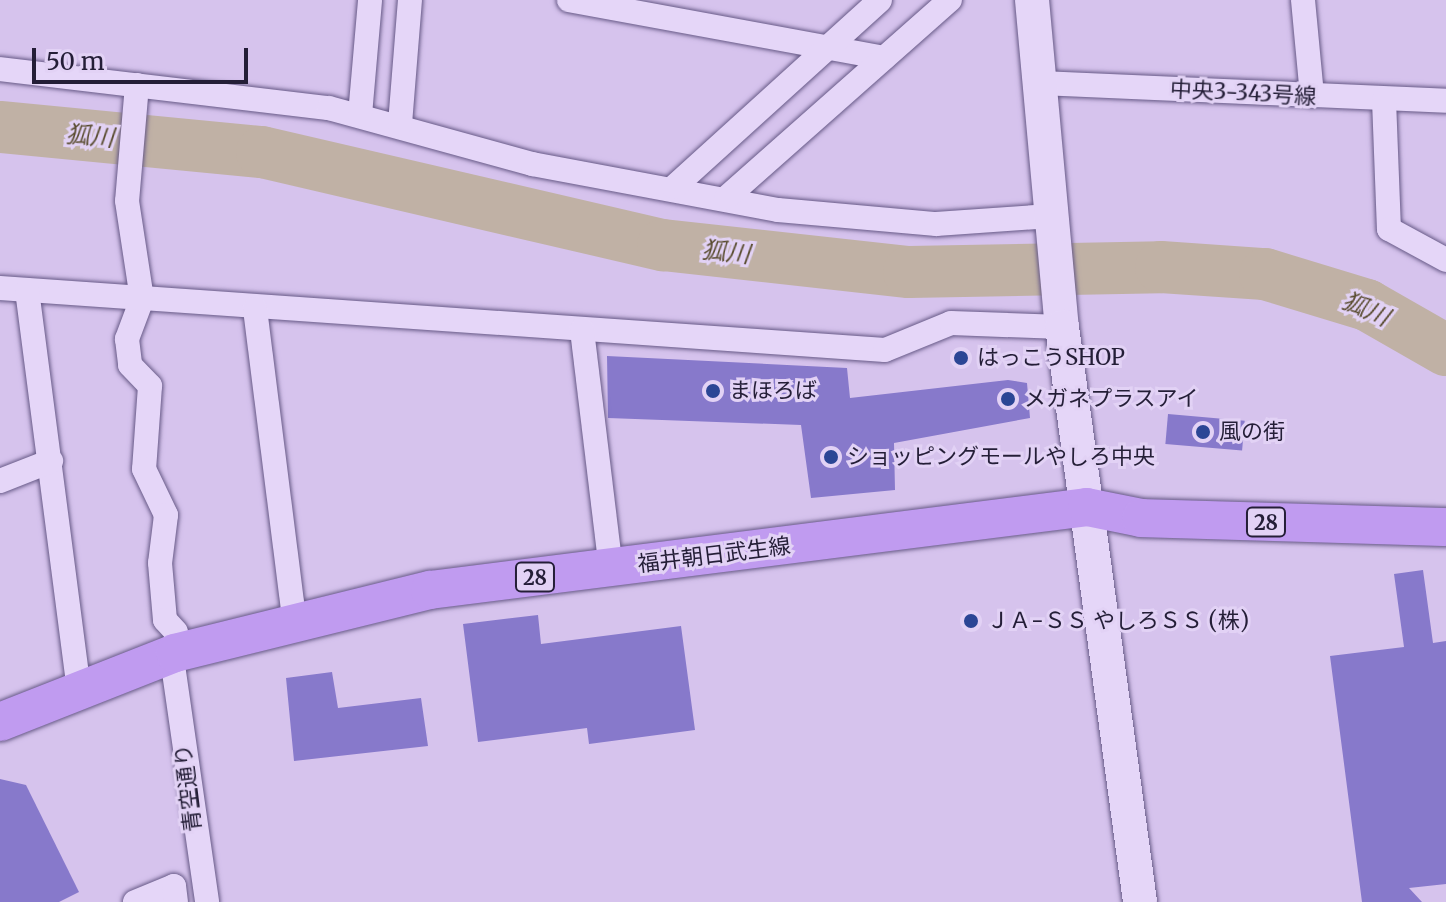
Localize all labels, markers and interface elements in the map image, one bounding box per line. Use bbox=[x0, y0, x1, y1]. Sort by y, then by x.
scale bar bbox=[36, 32, 252, 82]
text: 50 m bbox=[46, 46, 105, 77]
street label: 中央3-343号線 bbox=[1169, 76, 1317, 110]
water label: 狐川 bbox=[65, 120, 115, 152]
water label: 狐川 bbox=[701, 235, 751, 269]
water label: 狐川 bbox=[1338, 286, 1394, 332]
place label: はっこうSHOP bbox=[977, 345, 1125, 371]
marker: はっこうSHOP bbox=[952, 349, 970, 367]
place label: まほろば bbox=[729, 378, 817, 404]
marker: まほろば bbox=[704, 382, 722, 400]
place label: メガネプラスアイ bbox=[1024, 386, 1200, 412]
marker: メガネプラスアイ bbox=[999, 390, 1017, 408]
place label: 風の街 bbox=[1219, 419, 1285, 445]
marker: 風の街 bbox=[1194, 423, 1212, 441]
place label: ショッピングモールやしろ中央 bbox=[847, 444, 1155, 470]
marker: ショッピングモールやしろ中央 bbox=[822, 448, 840, 466]
road number: 28 bbox=[1244, 506, 1288, 538]
street label: 福井朝日武生線 bbox=[636, 533, 792, 577]
road number: 28 bbox=[513, 561, 557, 593]
place label: ＪＡ-ＳＳ やしろＳＳ (株) bbox=[987, 608, 1249, 634]
marker: ＪＡ-ＳＳ やしろＳＳ (株) bbox=[962, 612, 980, 630]
street label: 青空通り bbox=[170, 743, 206, 833]

